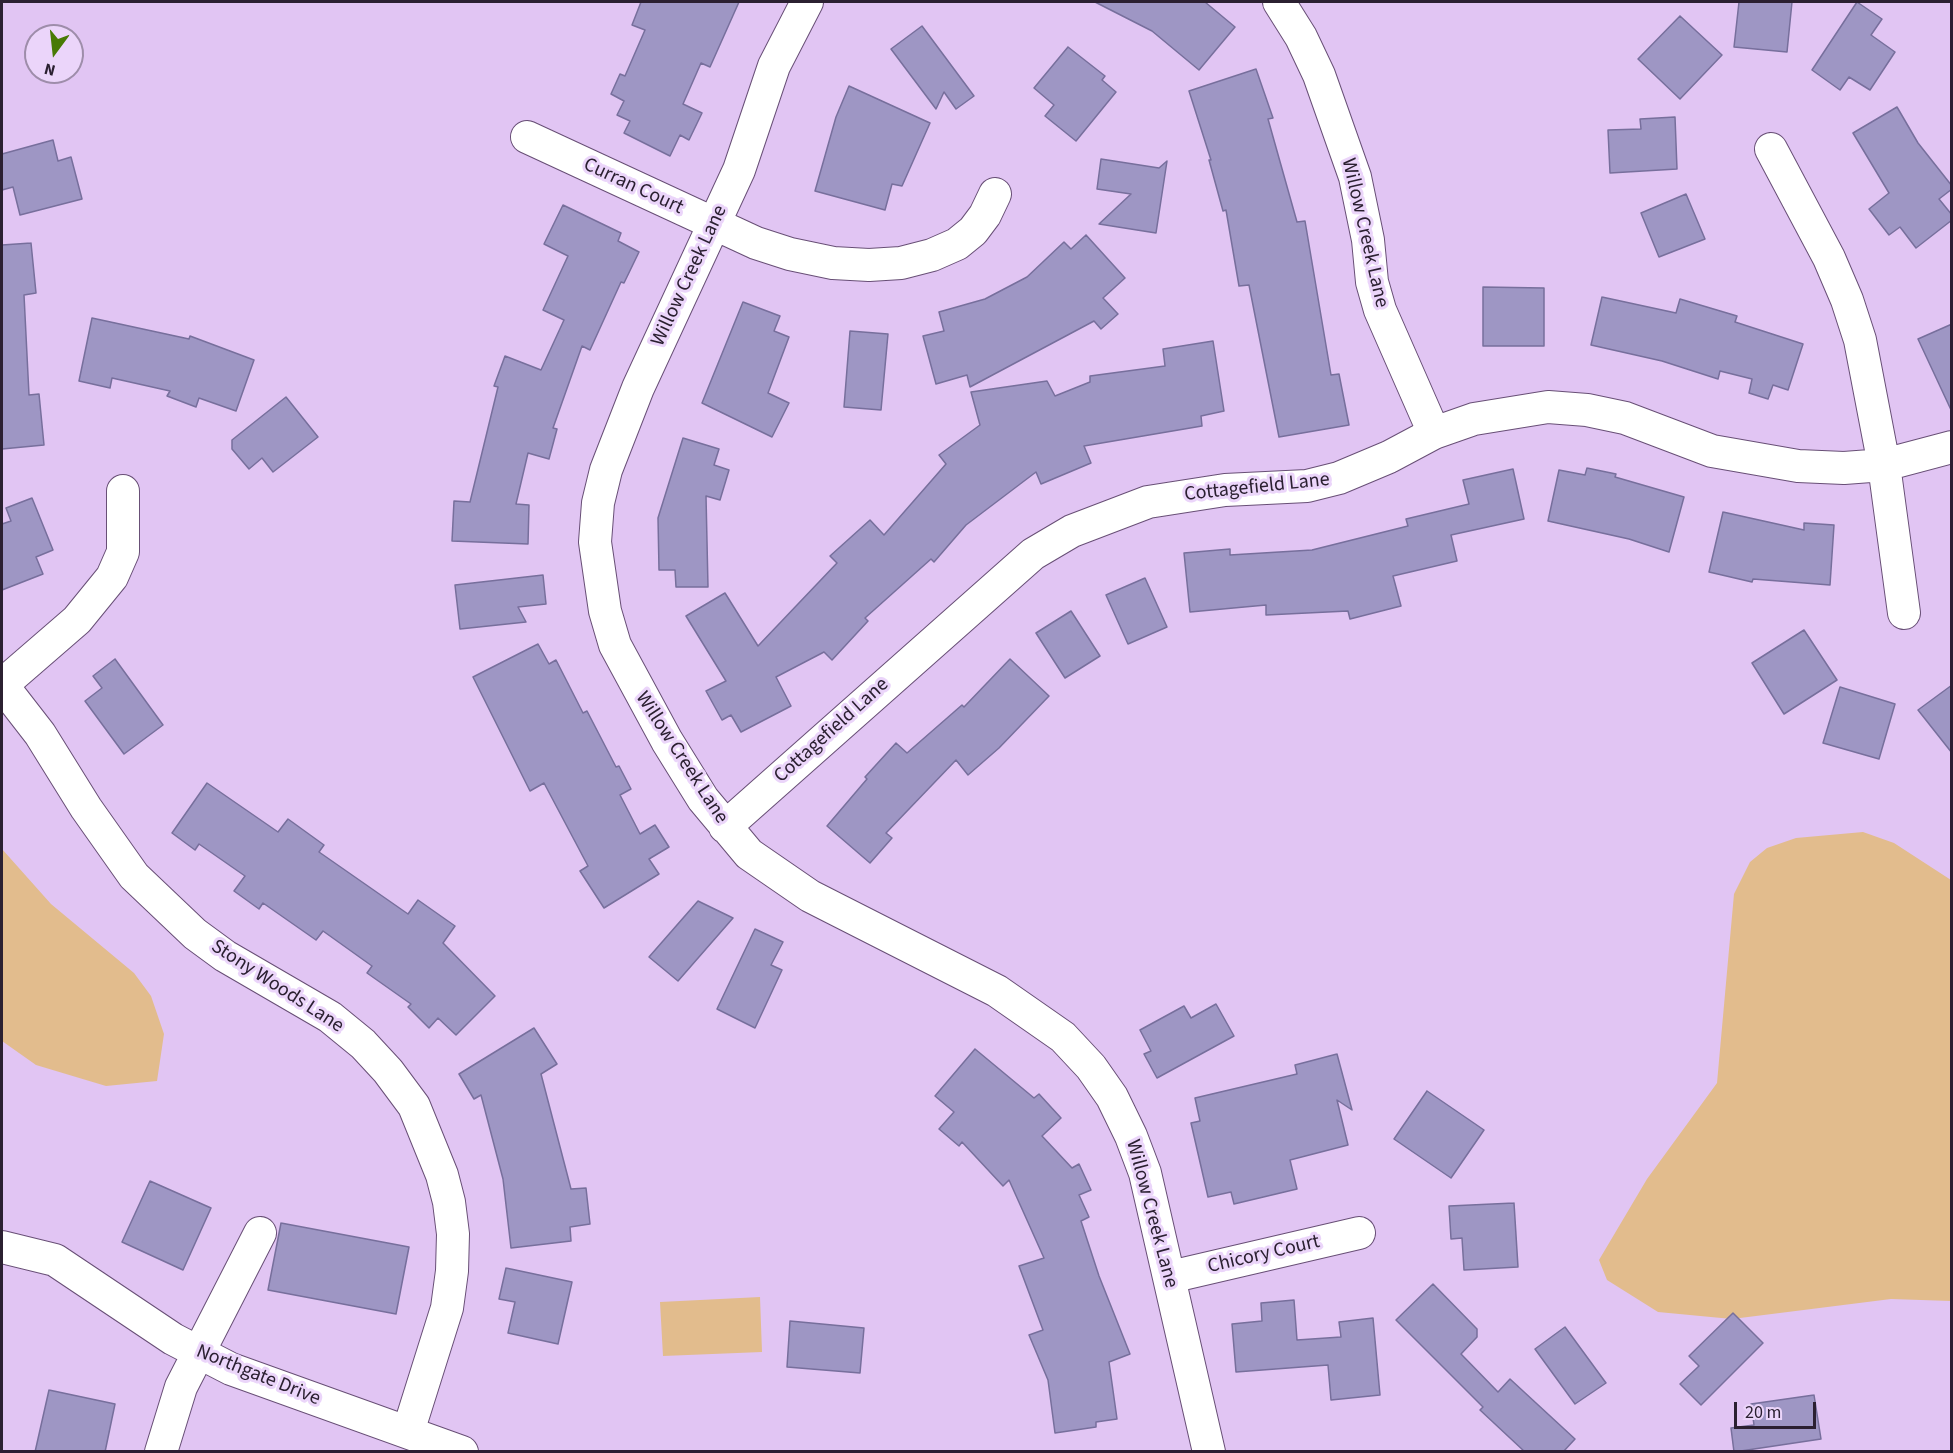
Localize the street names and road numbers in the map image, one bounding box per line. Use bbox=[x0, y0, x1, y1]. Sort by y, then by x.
street label: Curran Court bbox=[579, 153, 687, 221]
street label: Willow Creek Lane bbox=[1335, 156, 1393, 310]
street label: Willow Creek Lane bbox=[647, 202, 733, 350]
street label: Cottagefield Lane bbox=[1183, 468, 1331, 508]
street label: Cottagefield Lane bbox=[770, 673, 894, 789]
street label: Willow Creek Lane bbox=[629, 687, 733, 829]
street label: Stony Woods Lane bbox=[206, 935, 348, 1039]
street label: Willow Creek Lane bbox=[1120, 1137, 1182, 1291]
street label: Chicory Court bbox=[1206, 1230, 1322, 1280]
street label: Northgate Drive bbox=[192, 1340, 324, 1412]

